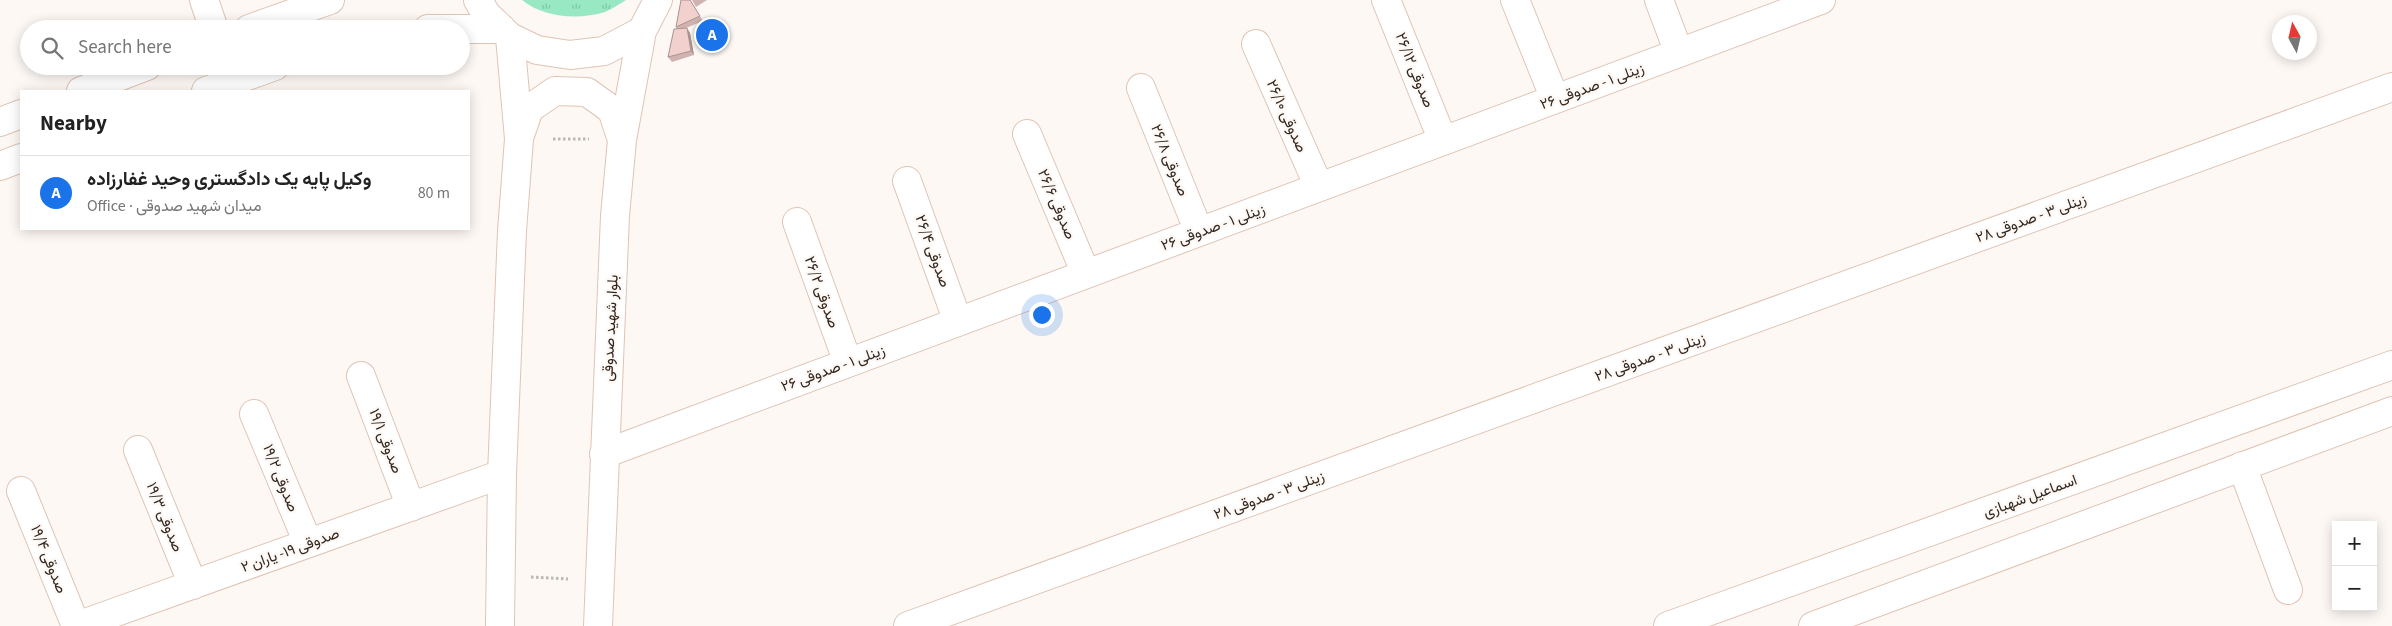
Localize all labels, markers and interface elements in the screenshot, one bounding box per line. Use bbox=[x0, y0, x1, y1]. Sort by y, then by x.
north arrow bbox=[2272, 15, 2317, 60]
pin: A bbox=[696, 16, 728, 54]
search box bbox=[20, 20, 470, 75]
street label: صدوقی ۲۶/۱۲ bbox=[1390, 29, 1439, 111]
icon: search bbox=[38, 34, 66, 62]
text: Search here bbox=[78, 34, 172, 61]
street label: زینلی ۱ - صدوقی ۲۶ bbox=[1537, 58, 1647, 115]
street label: صدوقی ۲۶/۱۰ bbox=[1261, 76, 1312, 156]
text: Nearby bbox=[40, 108, 107, 138]
street label: صدوقی ۲۶/۸ bbox=[1146, 121, 1194, 199]
text: وکیل پایه یک دادگستری وحید غفارزاده bbox=[87, 166, 372, 193]
street label: صدوقی ۲۶/۶ bbox=[1032, 166, 1081, 243]
text: A bbox=[51, 182, 61, 204]
text: 80 m bbox=[418, 182, 450, 204]
street label: زینلی ۳ - صدوقی ۲۸ bbox=[1973, 189, 2089, 248]
text: Office · میدان شهید صدوقی bbox=[87, 195, 261, 217]
street label: زینلی ۱ - صدوقی ۲۶ bbox=[1158, 199, 1268, 256]
street label: صدوقی ۲۶/۴ bbox=[910, 212, 955, 290]
street label: صدوقی ۲۶/۲ bbox=[799, 253, 844, 331]
street label: بلوار شهید صدوقی bbox=[597, 274, 624, 382]
your location bbox=[1029, 302, 1055, 328]
street label: زینلی ۳ - صدوقی ۲۸ bbox=[1592, 328, 1708, 387]
street label: زینلی ۱ - صدوقی ۲۶ bbox=[778, 340, 888, 397]
street label: صدوقی ۱۹/۱ bbox=[364, 406, 408, 477]
street label: صدوقی ۱۹/۲ bbox=[257, 441, 304, 515]
street label: زینلی ۳ - صدوقی ۲۸ bbox=[1211, 466, 1327, 525]
street label: اسماعیل شهبازی bbox=[1980, 470, 2080, 523]
street label: صدوقی ۱۹/۳ bbox=[141, 479, 188, 555]
map controls bbox=[2332, 521, 2377, 611]
button: + bbox=[2332, 521, 2377, 566]
street label: صدوقی ۱۹/۴ bbox=[25, 522, 72, 597]
street label: صدوقی ۱۹- یاران ۲ bbox=[238, 523, 342, 578]
button: − bbox=[2332, 566, 2377, 611]

